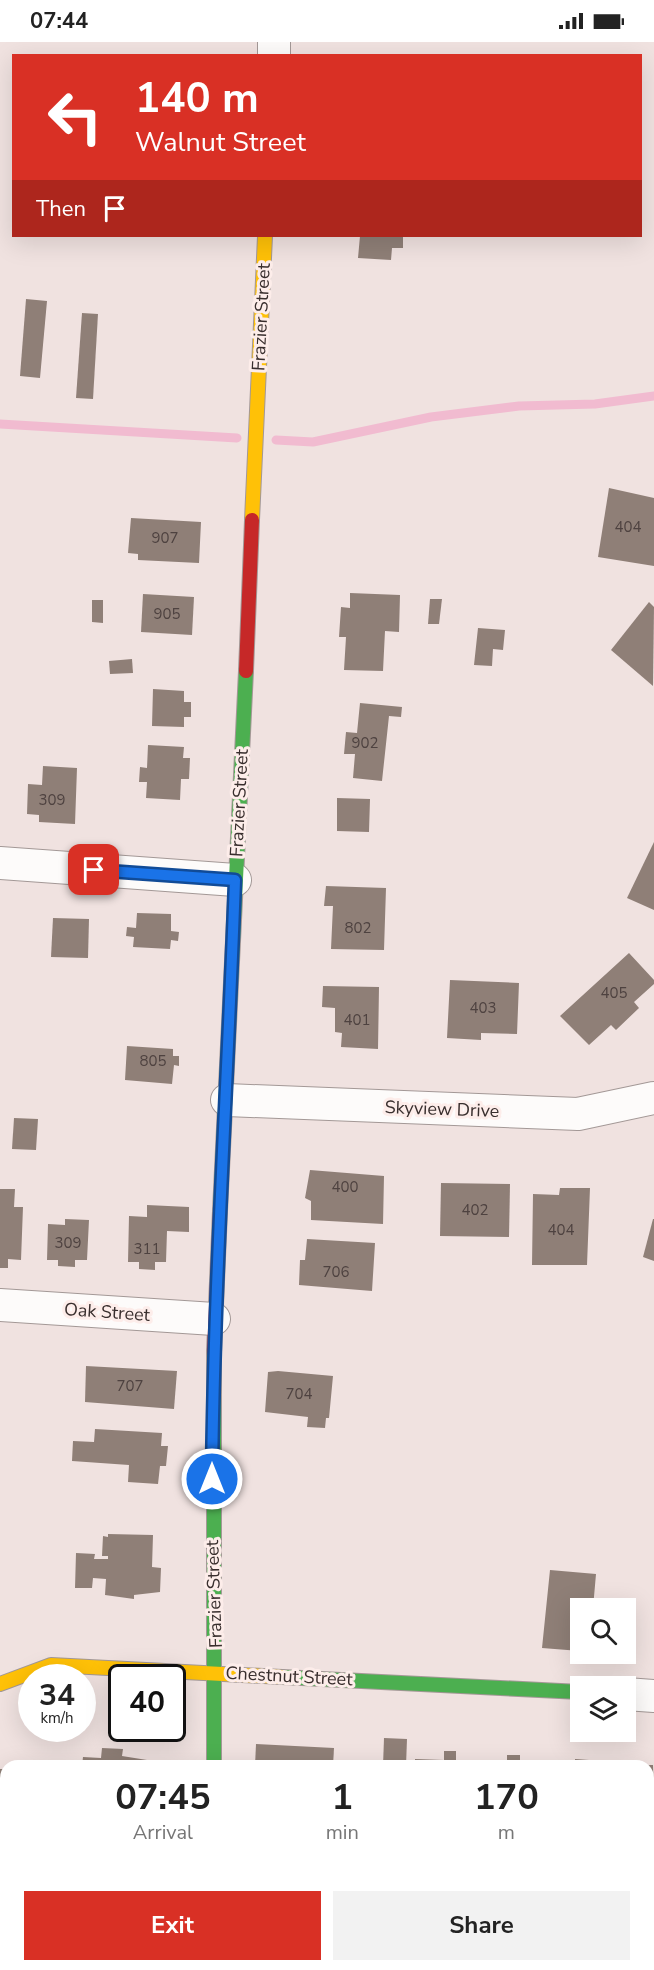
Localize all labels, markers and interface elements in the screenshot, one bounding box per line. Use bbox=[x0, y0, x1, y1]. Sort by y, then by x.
text: 07:44 bbox=[30, 6, 88, 36]
text: 140 m bbox=[135, 70, 259, 127]
icon: left bbox=[36, 78, 114, 156]
text: Walnut Street bbox=[135, 124, 306, 161]
icon: arrive bbox=[98, 192, 131, 225]
text: Then bbox=[36, 194, 86, 224]
street label: Frazier Street bbox=[246, 262, 276, 371]
house number: 404 bbox=[614, 517, 642, 537]
house number: 907 bbox=[151, 528, 179, 548]
house number: 905 bbox=[153, 604, 181, 624]
house number: 902 bbox=[351, 733, 379, 753]
street label: Frazier Street bbox=[224, 748, 254, 857]
house number: 309 bbox=[38, 790, 66, 810]
pin bbox=[68, 844, 119, 895]
icon: arrive bbox=[77, 853, 110, 886]
house number: 802 bbox=[344, 918, 372, 938]
house number: 405 bbox=[600, 983, 628, 1003]
house number: 403 bbox=[469, 998, 497, 1018]
house number: 401 bbox=[343, 1010, 371, 1030]
house number: 805 bbox=[139, 1051, 167, 1071]
street label: Skyview Drive bbox=[384, 1095, 500, 1123]
house number: 400 bbox=[331, 1177, 359, 1197]
house number: 402 bbox=[461, 1200, 489, 1220]
house number: 404 bbox=[547, 1220, 575, 1240]
house number: 309 bbox=[54, 1233, 82, 1253]
house number: 311 bbox=[133, 1239, 161, 1259]
house number: 706 bbox=[322, 1262, 350, 1282]
street label: Oak Street bbox=[63, 1297, 151, 1327]
house number: 707 bbox=[116, 1376, 144, 1396]
house number: 704 bbox=[285, 1384, 313, 1404]
position arrow bbox=[180, 1447, 244, 1511]
street label: Frazier Street bbox=[200, 1539, 228, 1648]
map controls bbox=[570, 1598, 636, 1742]
button: search bbox=[570, 1598, 636, 1664]
street label: Chestnut Street bbox=[225, 1661, 354, 1691]
speed limit sign: 40 bbox=[108, 1664, 186, 1742]
text: 34 bbox=[39, 1675, 75, 1716]
button: layers bbox=[570, 1676, 636, 1742]
text: km/h bbox=[40, 1708, 74, 1728]
text: 07:45 bbox=[115, 1773, 211, 1822]
text: 1 bbox=[331, 1773, 353, 1822]
text: 170 bbox=[474, 1773, 539, 1822]
text: Arrival bbox=[133, 1819, 193, 1846]
text: min bbox=[326, 1819, 359, 1846]
text: m bbox=[498, 1819, 515, 1846]
button: Exit bbox=[24, 1891, 321, 1960]
button: Share bbox=[333, 1891, 630, 1960]

